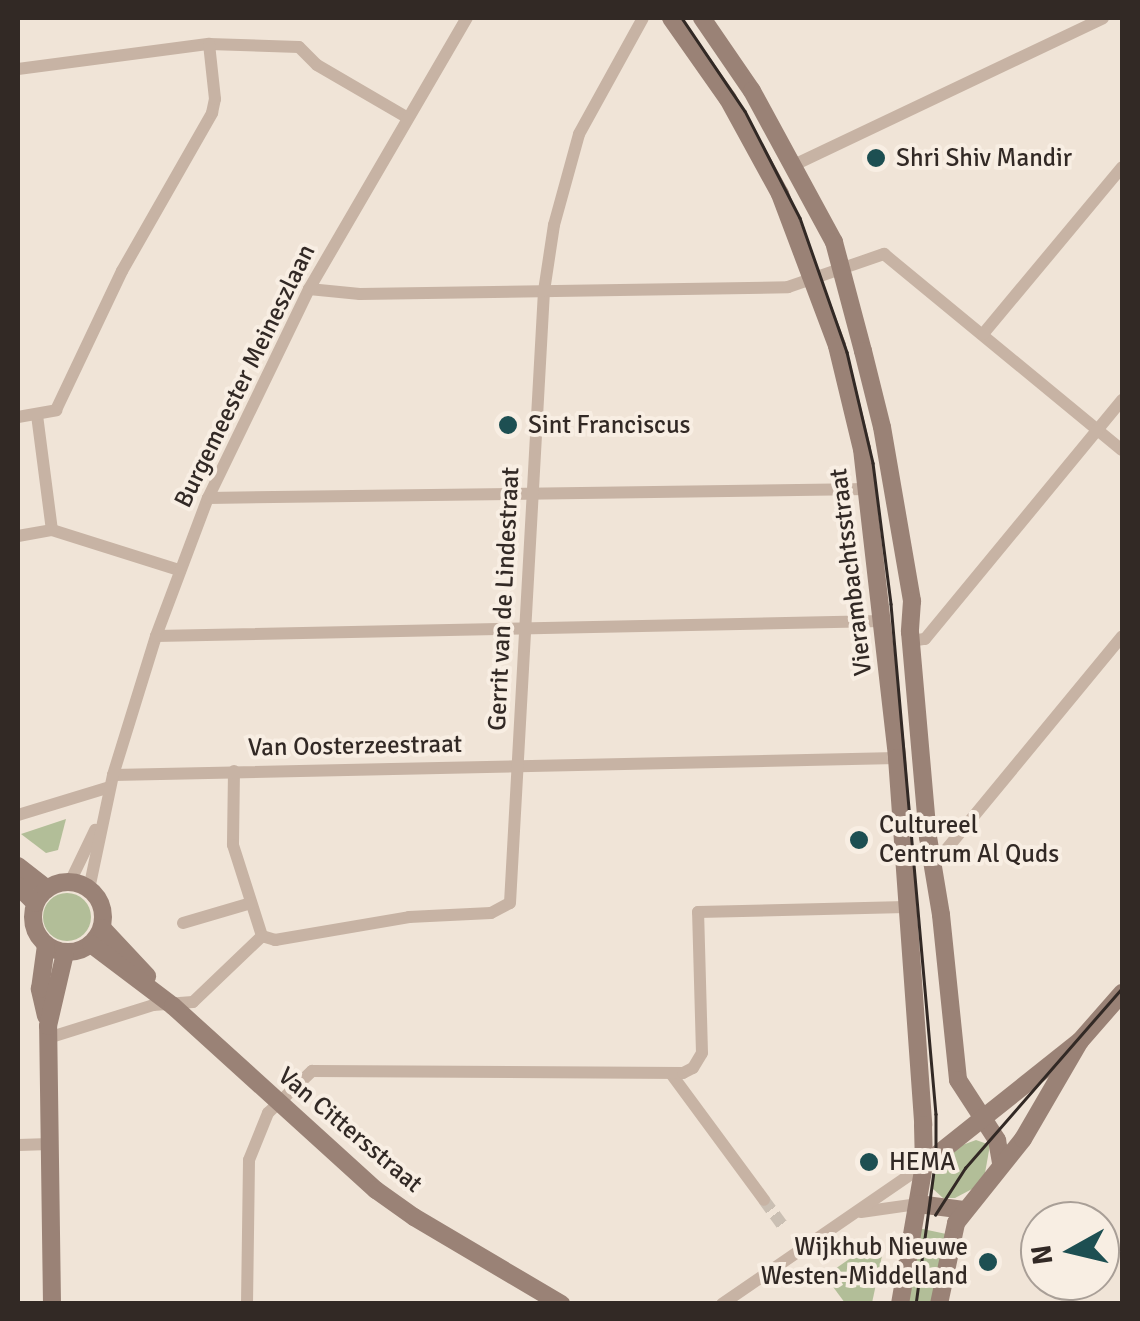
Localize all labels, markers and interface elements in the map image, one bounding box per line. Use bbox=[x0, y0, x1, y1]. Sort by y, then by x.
place label: Shri Shiv Mandir bbox=[896, 143, 1072, 173]
marker: Shri Shiv Mandir bbox=[865, 147, 887, 169]
street label: Burgemeester Meineszlaan bbox=[168, 239, 322, 513]
place label: Sint Franciscus bbox=[528, 410, 691, 440]
marker: Sint Franciscus bbox=[497, 414, 519, 436]
street label: Gerrit van de Lindestraat bbox=[482, 466, 526, 732]
street label: Vierambachtsstraat bbox=[823, 467, 879, 677]
street label: Van Oosterzeestraat bbox=[248, 729, 462, 763]
place label: Cultureel Centrum Al Quds bbox=[879, 811, 1059, 870]
marker: Cultureel Centrum Al Quds bbox=[848, 829, 870, 851]
street label: Van Cittersstraat bbox=[272, 1061, 428, 1199]
place label: HEMA bbox=[889, 1147, 955, 1177]
marker: HEMA bbox=[858, 1151, 880, 1173]
north arrow bbox=[1020, 1201, 1120, 1301]
place label: Wijkhub Nieuwe Westen-Middelland bbox=[761, 1233, 968, 1292]
text: N bbox=[1024, 1243, 1060, 1267]
marker: Wijkhub Nieuwe Westen-Middelland bbox=[977, 1251, 999, 1273]

